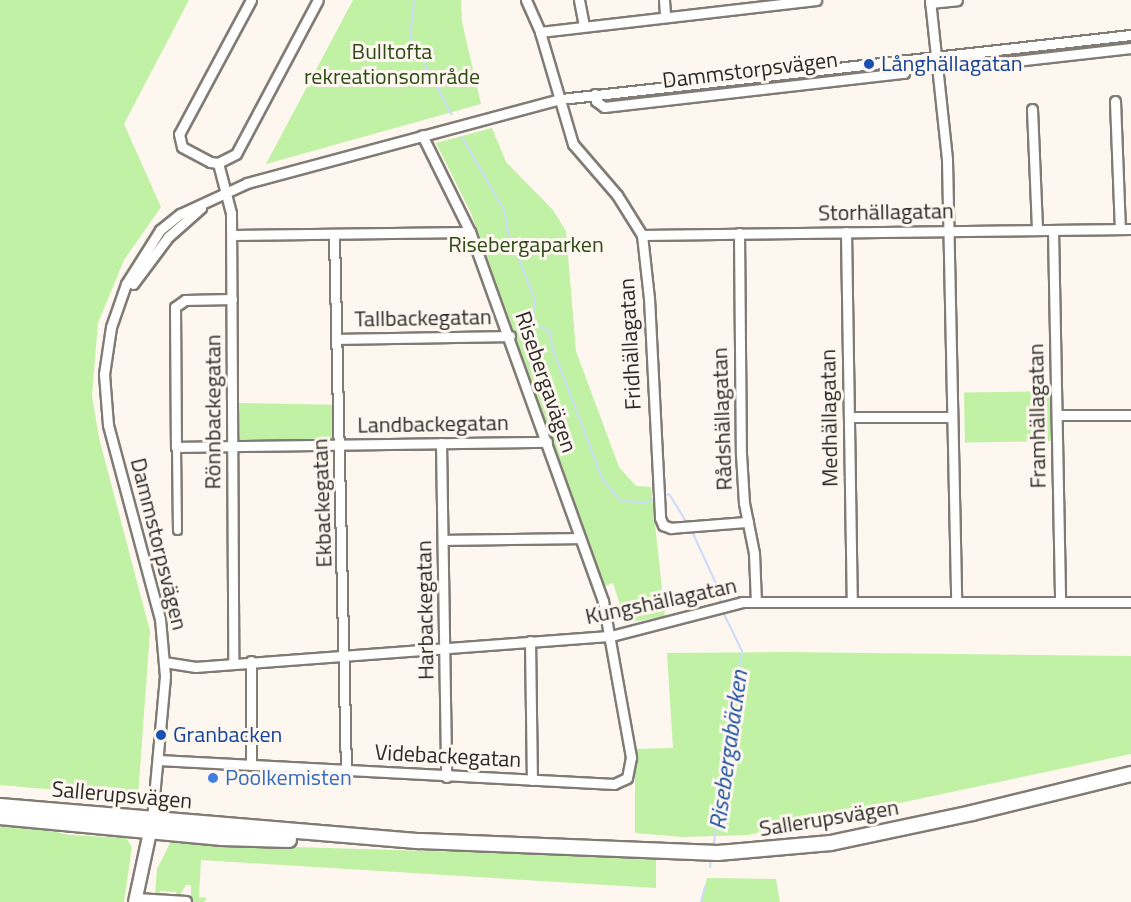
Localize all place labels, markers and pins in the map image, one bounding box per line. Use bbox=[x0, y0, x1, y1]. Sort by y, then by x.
place label: Långhällagatan bbox=[881, 51, 1023, 77]
marker: Långhällagatan bbox=[862, 57, 876, 71]
place label: Granbacken bbox=[173, 722, 282, 748]
marker: Granbacken bbox=[154, 728, 168, 742]
place label: Poolkemisten bbox=[225, 765, 352, 791]
marker: Poolkemisten bbox=[206, 771, 220, 785]

